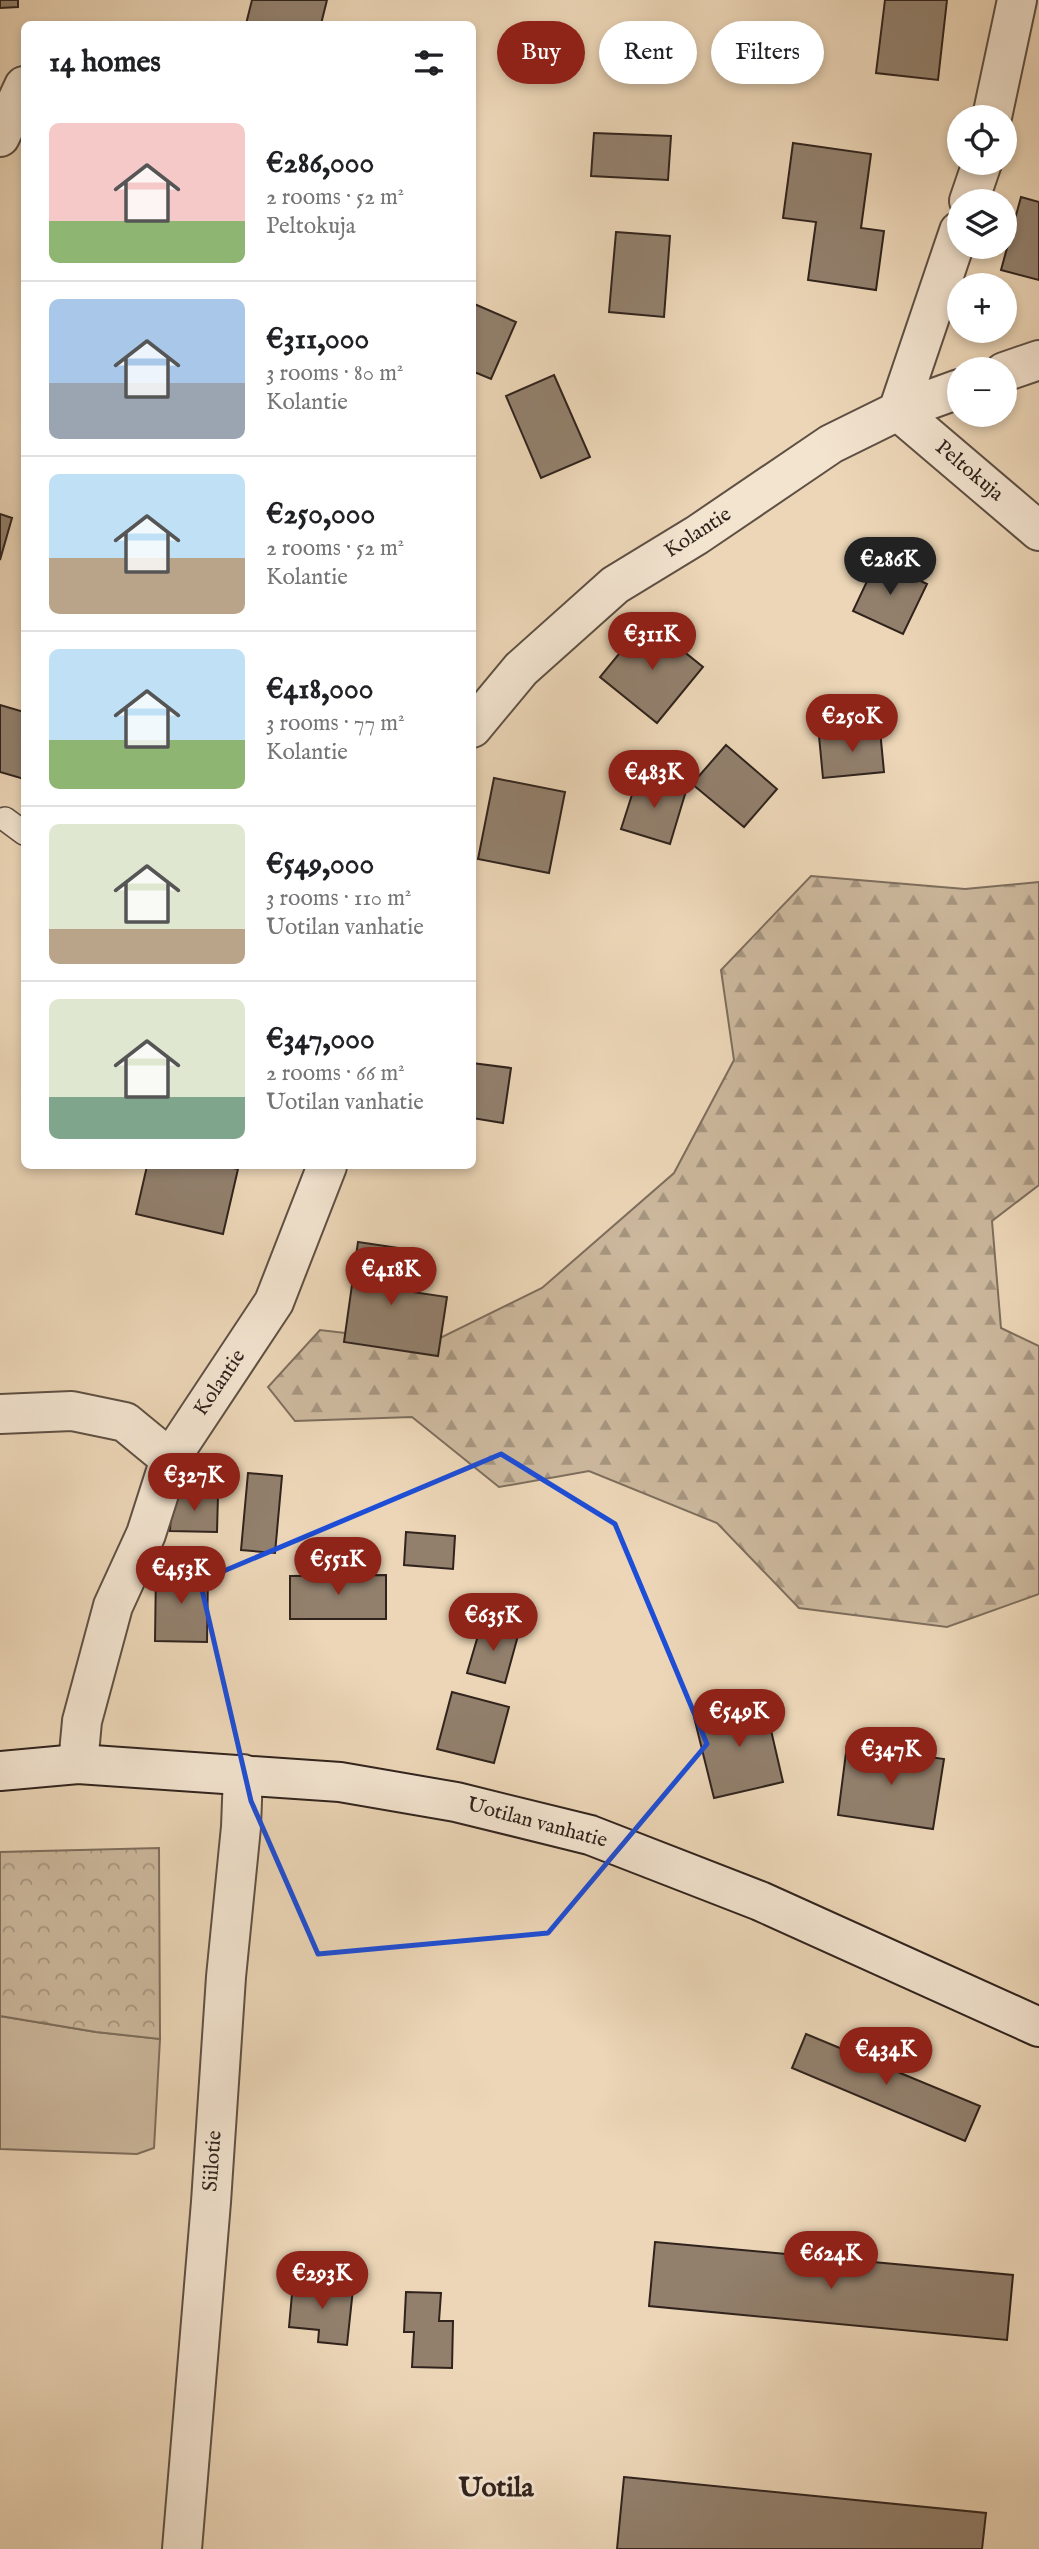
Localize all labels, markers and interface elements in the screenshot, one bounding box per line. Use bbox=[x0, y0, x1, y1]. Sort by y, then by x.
chip: Buy bbox=[497, 21, 585, 84]
chip: Rent bbox=[599, 21, 697, 84]
chip: Filters bbox=[711, 21, 824, 84]
text: 14 homes bbox=[49, 44, 161, 82]
icon: filters bbox=[410, 44, 448, 82]
map controls bbox=[947, 105, 1017, 427]
button: locate bbox=[947, 105, 1017, 175]
text: €286,000 bbox=[266, 145, 374, 183]
icon: home bbox=[105, 151, 189, 235]
text: 2 rooms · 52 m² bbox=[266, 183, 404, 212]
button: layers bbox=[947, 189, 1017, 259]
text: Peltokuja bbox=[266, 212, 356, 241]
button: + bbox=[947, 273, 1017, 343]
text: €311,000 bbox=[266, 321, 369, 359]
icon: home bbox=[105, 327, 189, 411]
button: − bbox=[947, 357, 1017, 427]
text: 3 rooms · 80 m² bbox=[266, 359, 403, 388]
text: Kolantie bbox=[266, 388, 348, 417]
street label: Peltokuja bbox=[929, 434, 1010, 508]
text: €250,000 bbox=[266, 496, 375, 534]
street label: Kolantie bbox=[659, 501, 737, 565]
icon: home bbox=[105, 502, 189, 586]
text: 2 rooms · 52 m² bbox=[266, 534, 404, 563]
pin: €286K bbox=[841, 538, 939, 597]
text: €286K bbox=[860, 545, 920, 574]
text: Kolantie bbox=[266, 563, 348, 592]
pin: €311K bbox=[603, 612, 701, 672]
text: €311K bbox=[624, 620, 680, 649]
text: €418,000 bbox=[266, 671, 373, 709]
icon: home bbox=[105, 677, 189, 761]
pin: €250K bbox=[803, 694, 901, 754]
text: €250K bbox=[822, 702, 882, 731]
text: 3 rooms · 77 m² bbox=[266, 709, 405, 738]
text: Kolantie bbox=[266, 738, 348, 767]
pin: €483K bbox=[605, 750, 703, 810]
text: €483K bbox=[625, 758, 684, 787]
text: €549,000 bbox=[266, 846, 374, 884]
icon: home bbox=[105, 852, 189, 936]
text: 3 rooms · 110 m² bbox=[266, 884, 411, 913]
text: Uotilan vanhatie bbox=[266, 913, 424, 942]
text: €347,000 bbox=[266, 1021, 375, 1059]
icon: home bbox=[105, 1027, 189, 1111]
text: 2 rooms · 66 m² bbox=[266, 1059, 405, 1088]
text: Uotilan vanhatie bbox=[266, 1088, 424, 1117]
pin: €418K bbox=[342, 1248, 440, 1307]
text: €418K bbox=[362, 1255, 420, 1284]
street label: Kolantie bbox=[188, 1344, 252, 1422]
pin: €327K bbox=[145, 1454, 243, 1513]
text: €327K bbox=[164, 1461, 224, 1490]
pin: €551K bbox=[289, 1538, 387, 1597]
text: €551K bbox=[310, 1545, 366, 1574]
pin: €453K bbox=[132, 1546, 230, 1606]
text: €453K bbox=[152, 1554, 210, 1583]
pin: €635K bbox=[444, 1594, 542, 1653]
text: €635K bbox=[465, 1601, 521, 1630]
pin: €549K bbox=[690, 1690, 788, 1749]
text: €549K bbox=[709, 1697, 769, 1726]
pin: €347K bbox=[842, 1728, 940, 1787]
text: €347K bbox=[861, 1735, 921, 1764]
street label: Uotilan vanhatie bbox=[464, 1791, 610, 1855]
pin: €434K bbox=[837, 2028, 935, 2087]
text: €434K bbox=[855, 2035, 917, 2064]
street label: Siilotie bbox=[197, 2129, 229, 2193]
pin: €624K bbox=[782, 2232, 880, 2291]
text: €624K bbox=[800, 2239, 862, 2268]
pin: €293K bbox=[273, 2252, 371, 2311]
text: €293K bbox=[292, 2259, 352, 2288]
district label: Uotila bbox=[459, 2471, 534, 2506]

